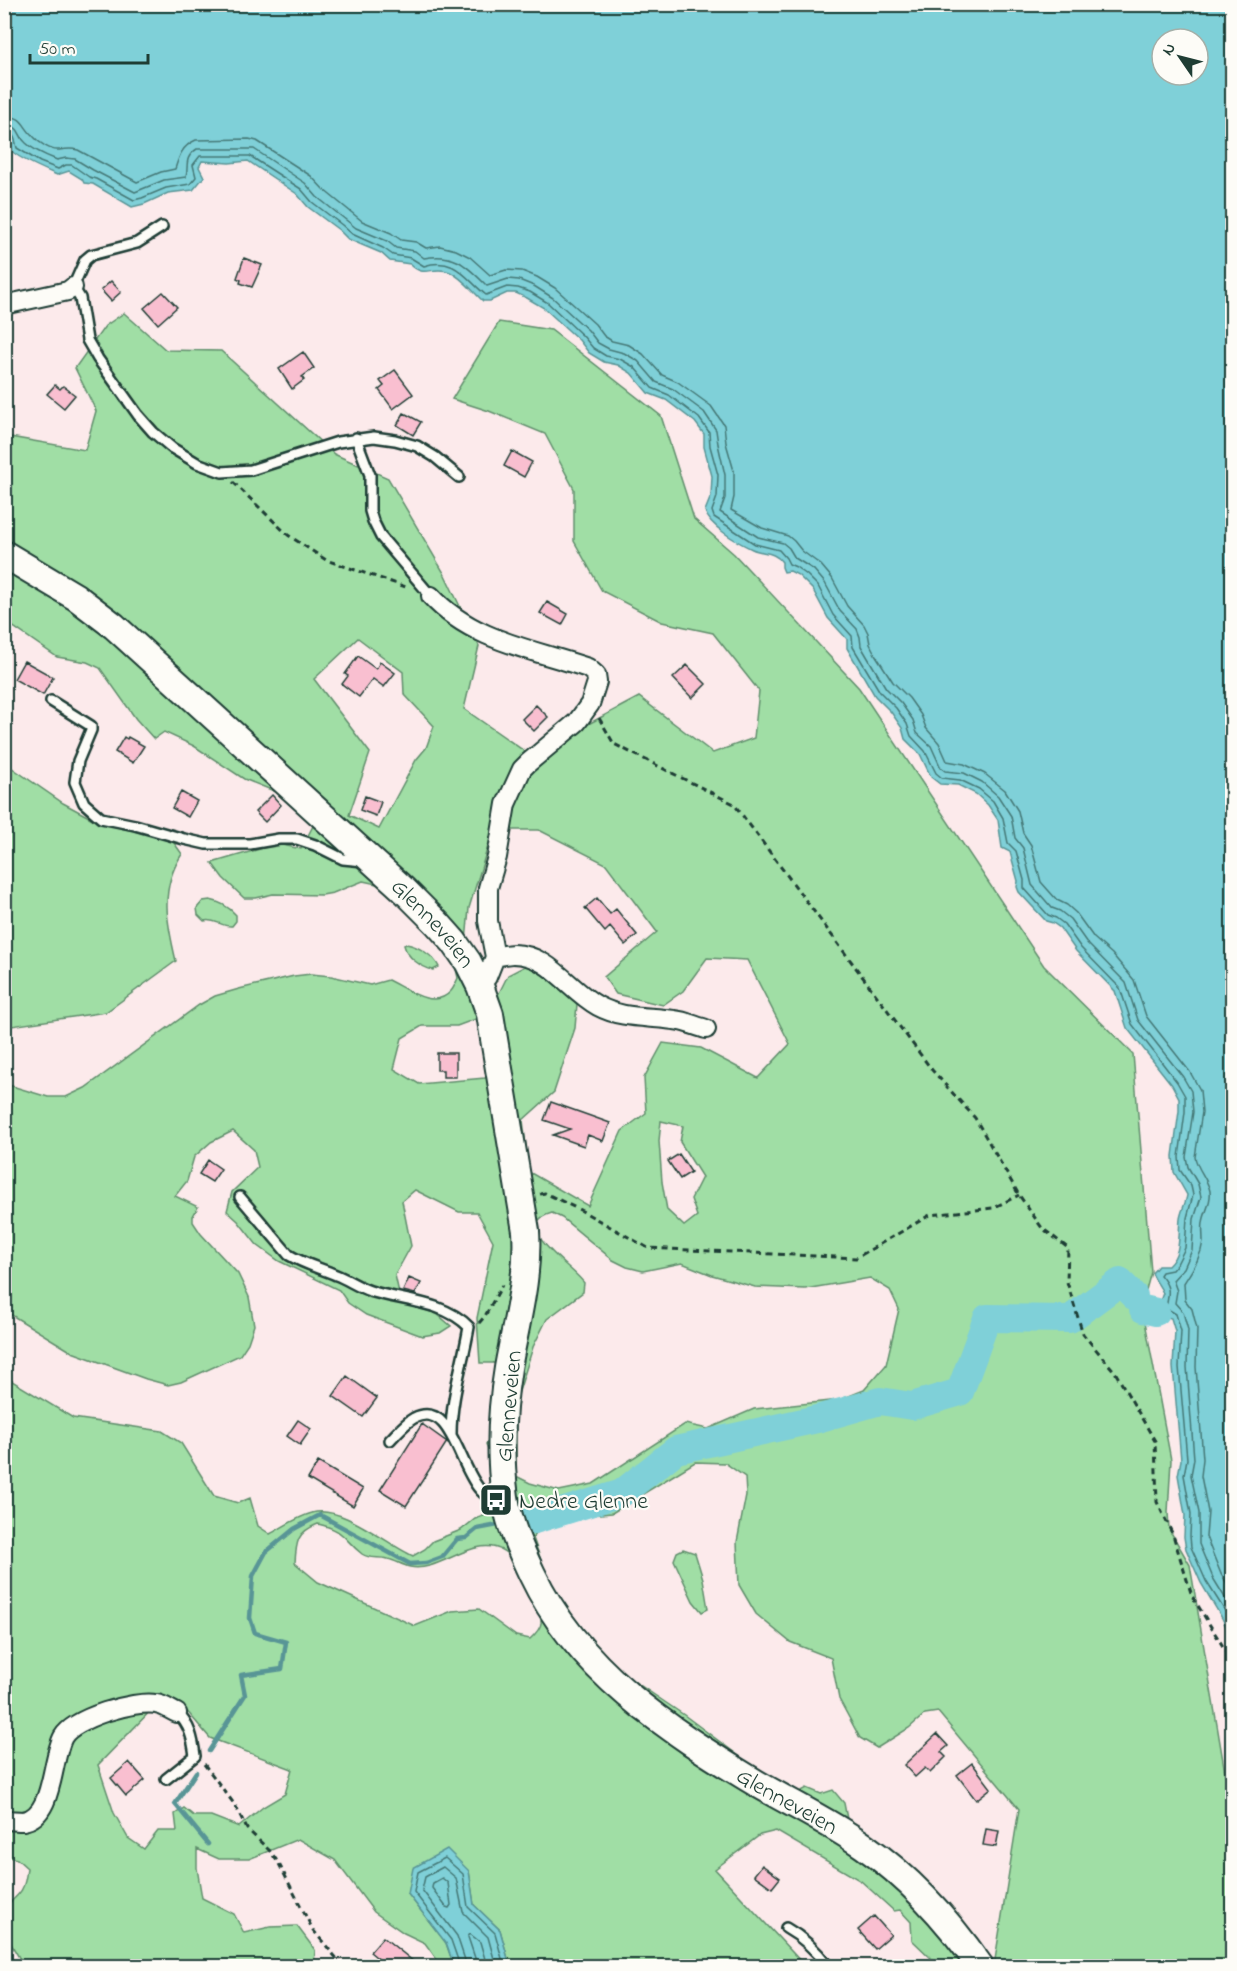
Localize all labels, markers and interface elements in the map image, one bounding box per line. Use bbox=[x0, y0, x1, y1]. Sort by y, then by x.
scale bar bbox=[30, 27, 148, 65]
north arrow bbox=[1150, 27, 1210, 87]
text: 50 m bbox=[39, 37, 76, 63]
text: N bbox=[1156, 38, 1182, 61]
street label: Glenneveien bbox=[382, 871, 482, 976]
street label: Glenneveien bbox=[488, 1349, 533, 1463]
bus stop icon: Nedre Glenne bbox=[478, 1482, 514, 1518]
place label: Nedre Glenne bbox=[519, 1485, 648, 1520]
street label: Glenneveien bbox=[729, 1760, 844, 1845]

